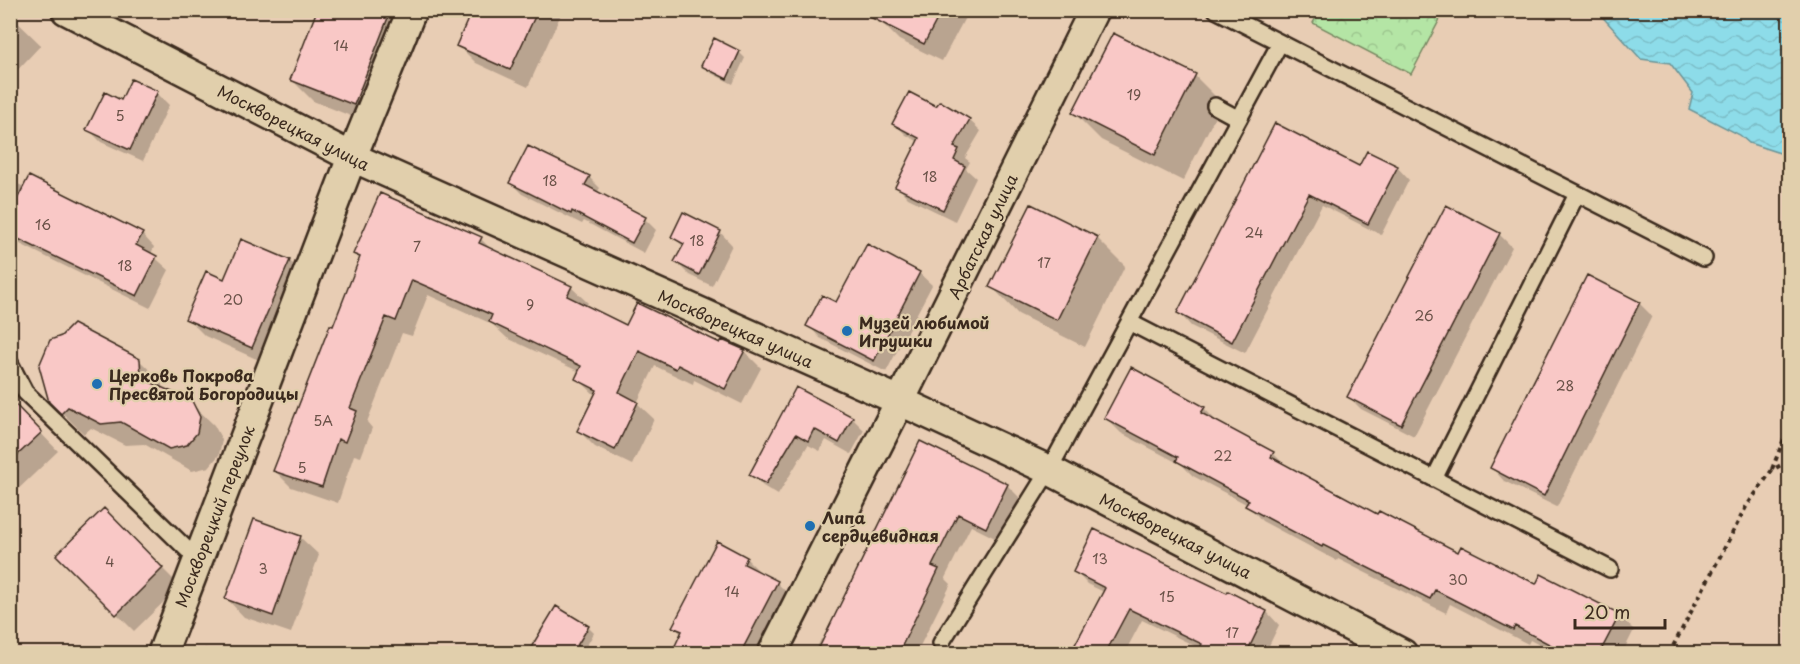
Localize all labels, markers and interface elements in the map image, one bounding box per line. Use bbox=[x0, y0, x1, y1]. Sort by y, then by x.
house number: 14 bbox=[333, 35, 349, 56]
street label: Москворецкая улица bbox=[214, 78, 374, 176]
house number: 19 bbox=[1127, 84, 1141, 105]
house number: 5 bbox=[115, 105, 125, 126]
house number: 18 bbox=[922, 166, 938, 187]
street label: Арбатская улица bbox=[941, 169, 1023, 303]
house number: 18 bbox=[542, 170, 558, 191]
house number: 16 bbox=[35, 214, 51, 235]
house number: 24 bbox=[1245, 222, 1263, 243]
house number: 18 bbox=[689, 230, 705, 251]
house number: 7 bbox=[413, 236, 421, 257]
house number: 17 bbox=[1037, 252, 1051, 273]
house number: 18 bbox=[117, 255, 133, 276]
street label: Москворецкая улица bbox=[655, 283, 817, 373]
house number: 20 bbox=[223, 289, 243, 310]
house number: 9 bbox=[526, 294, 534, 315]
house number: 26 bbox=[1414, 305, 1434, 326]
place label: Музей любимой Игрушки bbox=[859, 310, 990, 352]
marker: Музей любимой Игрушки bbox=[840, 324, 854, 338]
place label: Церковь Покрова Пресвятой Богородицы bbox=[109, 363, 299, 405]
house number: 28 bbox=[1556, 375, 1574, 396]
marker: Церковь Покрова Пресвятой Богородицы bbox=[90, 377, 104, 391]
house number: 5А bbox=[313, 410, 333, 431]
street label: Москворецкий переулок bbox=[168, 421, 260, 610]
house number: 22 bbox=[1214, 445, 1232, 466]
house number: 5 bbox=[297, 457, 307, 478]
street label: Москворецкая улица bbox=[1096, 486, 1256, 584]
place label: Липа сердцевидная bbox=[822, 505, 939, 547]
marker: Липа сердцевидная bbox=[803, 519, 817, 533]
house number: 13 bbox=[1092, 548, 1108, 569]
house number: 4 bbox=[105, 551, 115, 572]
house number: 3 bbox=[258, 558, 268, 579]
house number: 30 bbox=[1448, 569, 1468, 590]
house number: 14 bbox=[724, 581, 740, 602]
house number: 15 bbox=[1159, 586, 1175, 607]
scale bar bbox=[1575, 592, 1665, 630]
text: 20 m bbox=[1584, 598, 1630, 625]
house number: 17 bbox=[1225, 622, 1239, 643]

